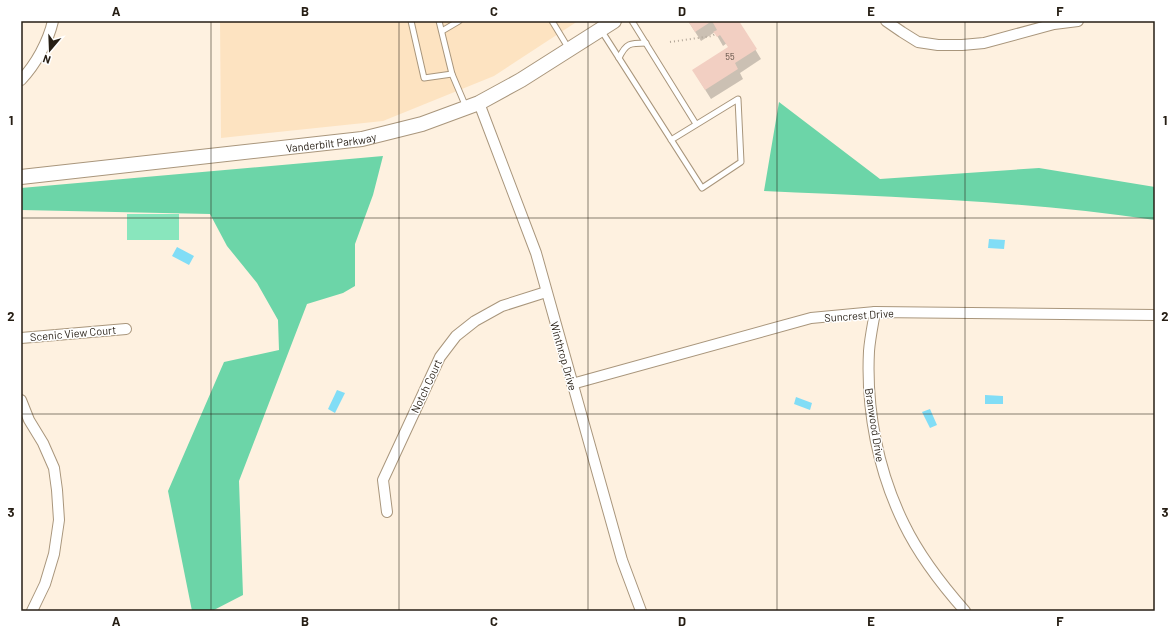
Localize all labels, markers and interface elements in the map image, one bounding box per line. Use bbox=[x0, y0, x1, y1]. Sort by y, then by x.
text: A bbox=[112, 3, 121, 19]
text: B bbox=[301, 3, 309, 19]
text: C bbox=[490, 3, 498, 19]
text: D bbox=[678, 3, 686, 19]
text: E bbox=[867, 3, 875, 19]
text: F bbox=[1056, 3, 1064, 19]
north arrow bbox=[30, 30, 70, 70]
house number: 55 bbox=[725, 51, 735, 62]
text: N bbox=[41, 53, 52, 67]
text: 1 bbox=[9, 112, 13, 128]
text: 1 bbox=[1163, 112, 1167, 128]
street label: Vanderbilt Parkway bbox=[285, 129, 378, 154]
street label: Suncrest Drive bbox=[824, 306, 894, 324]
text: 2 bbox=[7, 308, 15, 324]
text: 2 bbox=[1161, 308, 1169, 324]
street label: Winthrop Drive bbox=[548, 320, 580, 392]
street label: Scenic View Court bbox=[29, 323, 117, 343]
street label: Notch Court bbox=[408, 357, 444, 415]
street label: Branwood Drive bbox=[863, 387, 887, 463]
text: 3 bbox=[7, 504, 15, 520]
text: 3 bbox=[1161, 504, 1169, 520]
text: A bbox=[112, 613, 121, 629]
text: B bbox=[301, 613, 309, 629]
text: C bbox=[490, 613, 498, 629]
text: D bbox=[678, 613, 686, 629]
text: E bbox=[867, 613, 875, 629]
text: F bbox=[1056, 613, 1064, 629]

